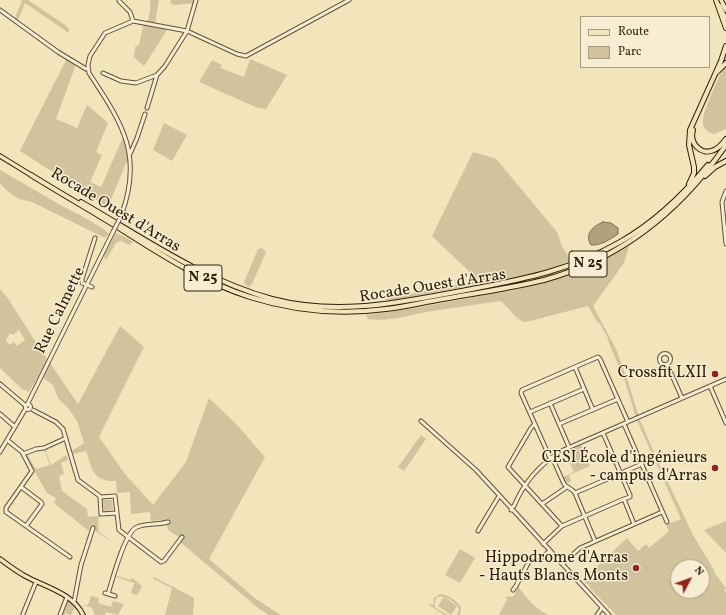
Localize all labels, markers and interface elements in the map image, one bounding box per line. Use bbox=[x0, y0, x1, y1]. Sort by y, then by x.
legend bbox=[580, 16, 710, 68]
text: Route bbox=[618, 24, 649, 40]
text: Parc bbox=[618, 44, 641, 60]
street label: Rocade Ouest d'Arras bbox=[47, 165, 183, 257]
road number: N 25 bbox=[569, 251, 607, 277]
street label: Rue Calmette bbox=[32, 264, 90, 358]
road number: N 25 bbox=[184, 265, 222, 291]
street label: Rocade Ouest d'Arras bbox=[358, 266, 508, 308]
place label: Crossfit LXII bbox=[618, 364, 707, 384]
marker: Crossfit LXII bbox=[710, 369, 720, 379]
place label: CESI École d'ingénieurs - campus d'Arras bbox=[542, 449, 707, 487]
marker: CESI École d'ingénieurs - campus d'Arras bbox=[710, 463, 720, 473]
place label: Hippodrome d'Arras - Hauts Blancs Monts bbox=[479, 549, 628, 587]
north arrow bbox=[670, 559, 710, 599]
marker: Hippodrome d'Arras - Hauts Blancs Monts bbox=[631, 563, 641, 573]
text: N bbox=[690, 564, 707, 579]

